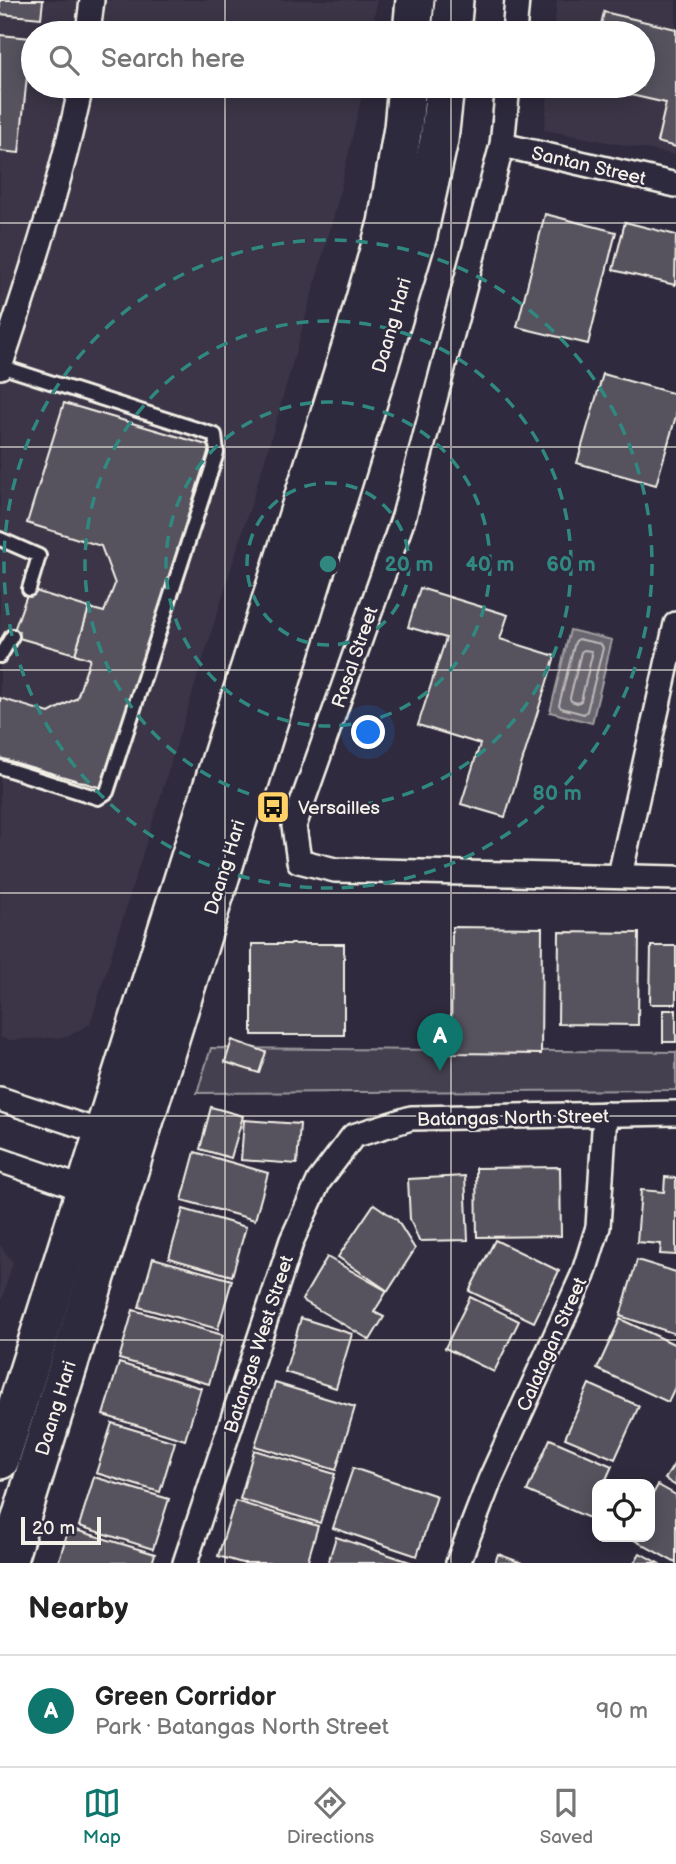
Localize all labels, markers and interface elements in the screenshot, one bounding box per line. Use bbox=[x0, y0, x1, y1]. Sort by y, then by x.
search box bbox=[21, 21, 655, 98]
icon: search bbox=[45, 41, 83, 79]
text: Search here bbox=[101, 44, 245, 75]
street label: Santan Street bbox=[529, 142, 648, 191]
street label: Daang Hari bbox=[368, 275, 417, 376]
centre of rings bbox=[316, 552, 340, 576]
text: 20 m bbox=[385, 552, 433, 577]
text: 40 m bbox=[465, 552, 515, 577]
text: 60 m bbox=[546, 552, 596, 577]
street label: Rosal Street bbox=[327, 604, 384, 711]
your location bbox=[351, 715, 385, 749]
text: 80 m bbox=[532, 781, 582, 806]
bus stop icon: Versailles bbox=[254, 788, 292, 826]
place label: Versailles bbox=[298, 797, 380, 820]
street label: Daang Hari bbox=[200, 817, 251, 918]
pin: A bbox=[417, 1013, 463, 1071]
street label: Batangas North Street bbox=[417, 1105, 609, 1132]
street label: Batangas West Street bbox=[220, 1252, 299, 1436]
street label: Calatagan Street bbox=[512, 1274, 592, 1415]
street label: Daang Hari bbox=[31, 1358, 82, 1459]
map controls bbox=[592, 1479, 655, 1542]
button: locate bbox=[592, 1479, 655, 1542]
scale bar bbox=[21, 1514, 102, 1546]
text: 20 m bbox=[32, 1517, 75, 1540]
text: Nearby bbox=[28, 1591, 128, 1627]
text: Green Corridor bbox=[95, 1682, 276, 1713]
text: A bbox=[44, 1697, 58, 1725]
text: 90 m bbox=[596, 1697, 648, 1725]
text: Park · Batangas North Street bbox=[95, 1713, 389, 1741]
tab: Map bbox=[83, 1784, 121, 1849]
tab: Directions bbox=[287, 1784, 374, 1849]
tab: Saved bbox=[540, 1784, 593, 1849]

